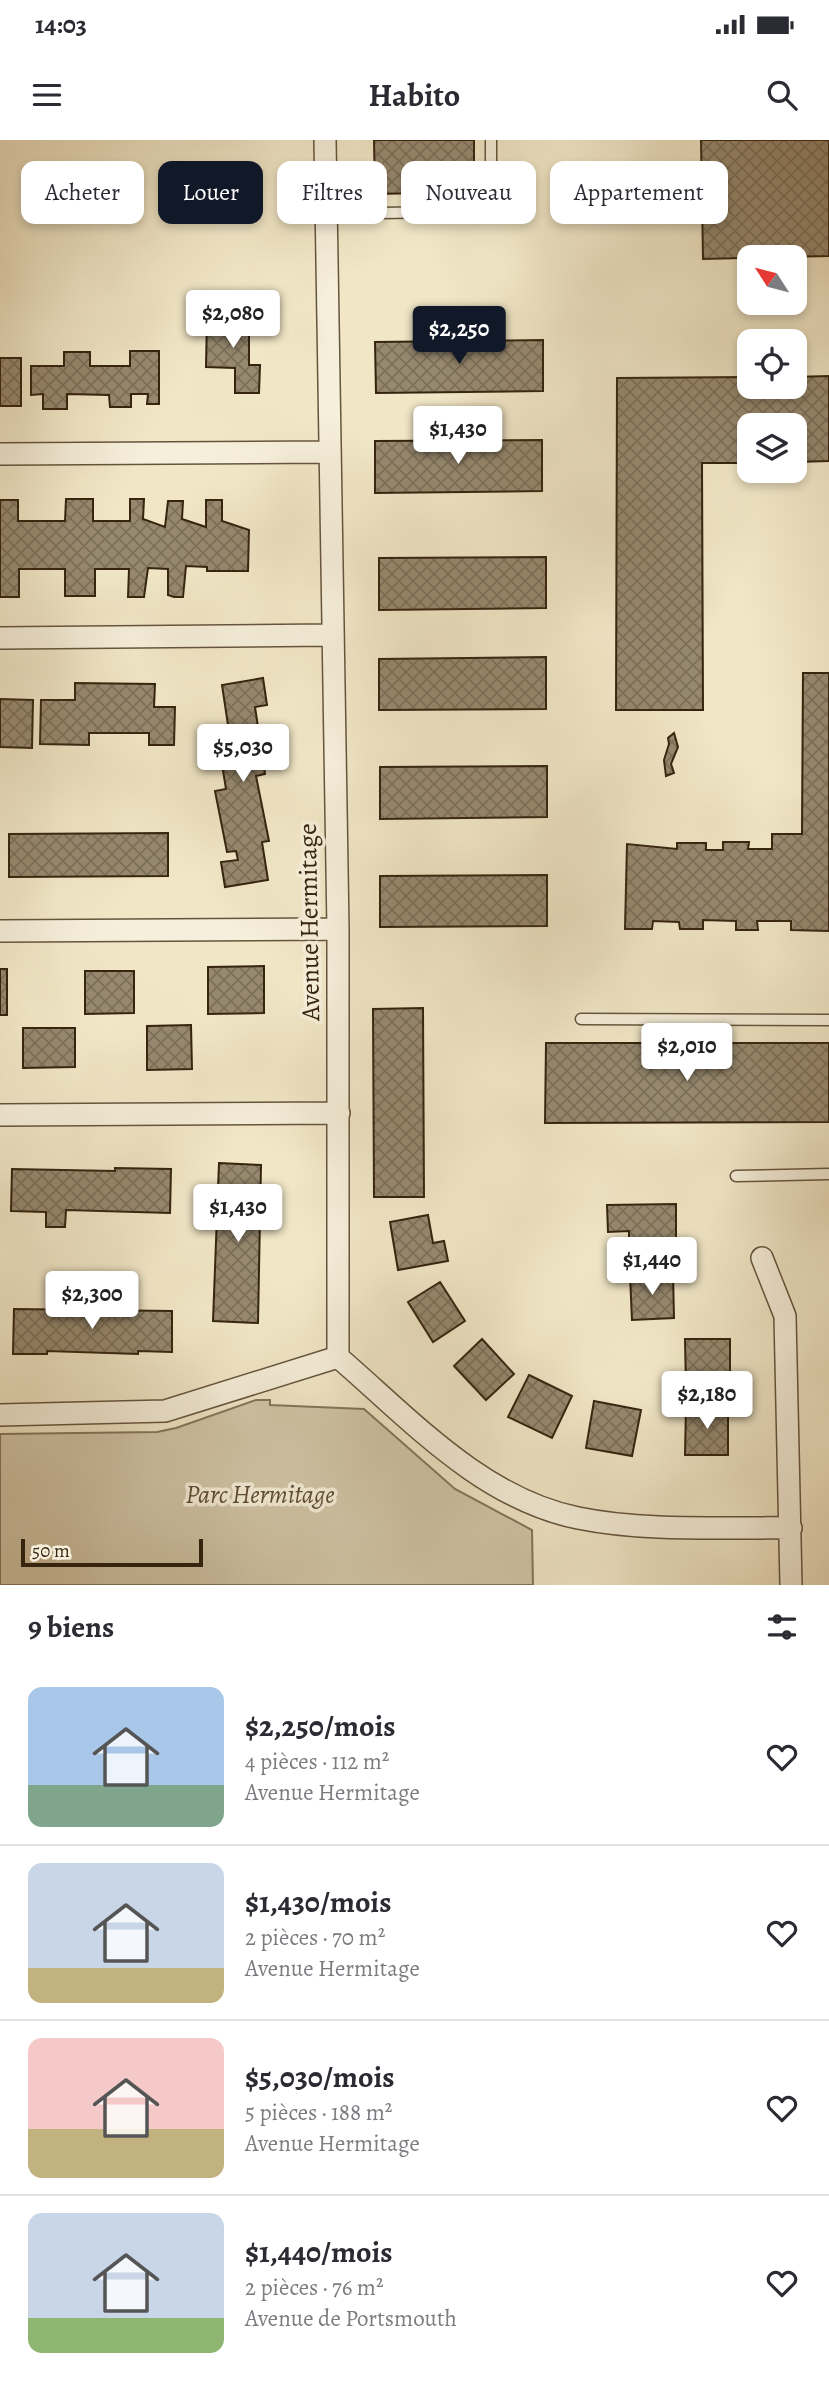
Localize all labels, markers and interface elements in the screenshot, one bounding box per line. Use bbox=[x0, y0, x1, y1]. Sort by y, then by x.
text: 14:03 bbox=[35, 7, 87, 42]
text: Habito bbox=[369, 73, 460, 117]
icon: menu bbox=[28, 76, 66, 114]
icon: search bbox=[763, 76, 801, 114]
chip: Acheter bbox=[21, 161, 144, 224]
chip: Louer bbox=[158, 161, 263, 224]
chip: Filtres bbox=[277, 161, 387, 224]
chip: Nouveau bbox=[401, 161, 536, 224]
chip: Appartement bbox=[550, 161, 728, 224]
north arrow bbox=[737, 245, 807, 315]
map controls bbox=[737, 245, 807, 483]
pin: $2,080 bbox=[176, 290, 290, 350]
text: $2,080 bbox=[202, 297, 264, 328]
pin: $2,250 bbox=[402, 306, 516, 366]
text: $2,250 bbox=[429, 313, 489, 344]
button: locate bbox=[737, 329, 807, 399]
pin: $1,430 bbox=[401, 406, 515, 466]
text: $1,430 bbox=[429, 413, 487, 444]
button: layers bbox=[737, 413, 807, 483]
pin: $5,030 bbox=[186, 724, 300, 784]
text: $5,030 bbox=[213, 731, 273, 762]
street label: Avenue Hermitage bbox=[290, 823, 328, 1022]
pin: $2,010 bbox=[630, 1024, 744, 1083]
text: $2,010 bbox=[657, 1030, 717, 1061]
pin: $1,430 bbox=[181, 1184, 295, 1244]
text: $1,430 bbox=[209, 1191, 267, 1222]
pin: $1,440 bbox=[595, 1238, 709, 1297]
text: $1,440 bbox=[623, 1244, 681, 1275]
pin: $2,300 bbox=[35, 1272, 149, 1331]
text: $2,300 bbox=[61, 1278, 123, 1309]
pin: $2,180 bbox=[650, 1372, 764, 1431]
text: $2,180 bbox=[678, 1378, 736, 1409]
park label: Parc Hermitage bbox=[185, 1477, 335, 1512]
scale bar bbox=[21, 1536, 203, 1568]
text: 50 m bbox=[32, 1538, 70, 1564]
text: 9 biens bbox=[28, 1607, 114, 1647]
icon: filters bbox=[763, 1608, 801, 1646]
text: $2,250/mois bbox=[245, 1706, 395, 1746]
icon: home bbox=[84, 1715, 168, 1799]
icon: heart bbox=[763, 1738, 801, 1776]
text: 4 pièces · 112 m² bbox=[245, 1746, 389, 1777]
text: Avenue Hermitage bbox=[245, 1777, 420, 1808]
text: $1,430/mois bbox=[245, 1882, 391, 1922]
icon: home bbox=[84, 1891, 168, 1975]
icon: heart bbox=[763, 1914, 801, 1952]
text: 2 pièces · 70 m² bbox=[245, 1922, 385, 1953]
text: Avenue Hermitage bbox=[245, 1953, 420, 1984]
text: $5,030/mois bbox=[245, 2057, 394, 2097]
icon: home bbox=[84, 2066, 168, 2150]
icon: heart bbox=[763, 2089, 801, 2127]
text: 5 pièces · 188 m² bbox=[245, 2097, 392, 2128]
text: Avenue Hermitage bbox=[245, 2128, 420, 2159]
text: $1,440/mois bbox=[245, 2232, 393, 2272]
icon: home bbox=[84, 2241, 168, 2325]
icon: heart bbox=[763, 2264, 801, 2302]
text: 2 pièces · 76 m² bbox=[245, 2272, 384, 2303]
text: Avenue de Portsmouth bbox=[245, 2303, 457, 2334]

